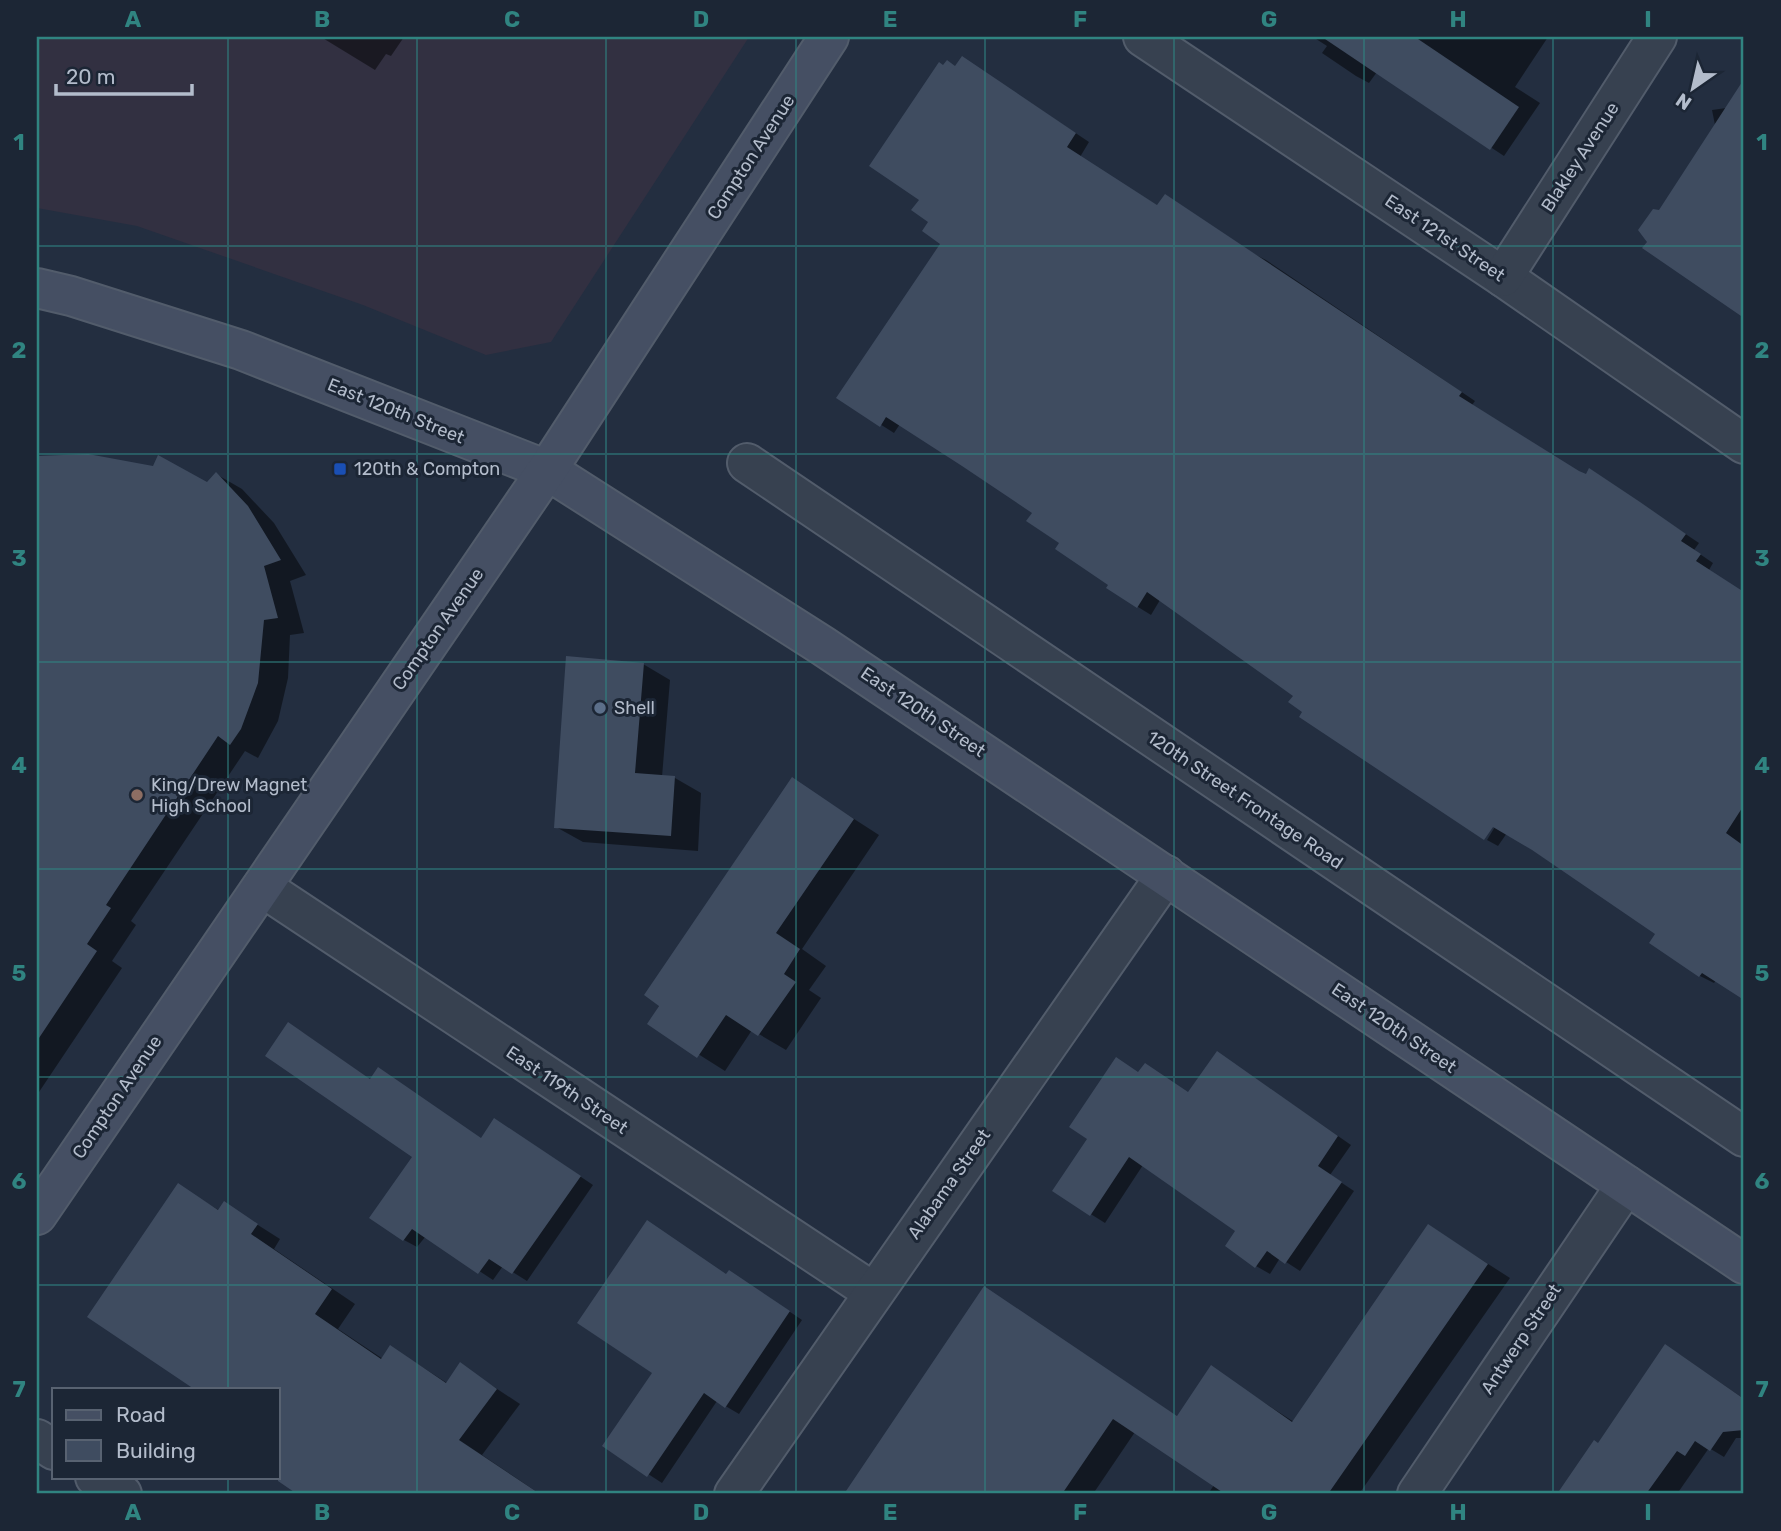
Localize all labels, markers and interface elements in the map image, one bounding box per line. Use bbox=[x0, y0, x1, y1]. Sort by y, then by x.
text: A bbox=[125, 5, 142, 33]
text: B bbox=[314, 5, 330, 33]
text: C bbox=[504, 5, 520, 33]
text: D bbox=[693, 5, 709, 33]
text: E bbox=[883, 5, 897, 33]
text: F bbox=[1073, 5, 1087, 33]
text: G bbox=[1261, 5, 1277, 33]
text: H bbox=[1449, 5, 1467, 33]
text: I bbox=[1644, 5, 1652, 33]
scale bar bbox=[56, 52, 192, 96]
north arrow bbox=[1658, 52, 1728, 122]
text: 20 m bbox=[66, 64, 115, 89]
text: N bbox=[1672, 88, 1696, 115]
street label: Compton Avenue bbox=[703, 91, 799, 223]
street label: Blakley Avenue bbox=[1536, 98, 1624, 216]
text: 1 bbox=[13, 128, 25, 156]
text: 1 bbox=[1756, 128, 1768, 156]
street label: East 121st Street bbox=[1381, 190, 1509, 286]
text: 2 bbox=[12, 336, 26, 364]
text: 2 bbox=[1755, 336, 1769, 364]
street label: East 120th Street bbox=[324, 374, 468, 448]
place label: 120th & Compton bbox=[354, 458, 500, 480]
marker: 120th & Compton bbox=[332, 461, 348, 477]
text: 3 bbox=[11, 544, 27, 572]
text: 3 bbox=[1754, 544, 1770, 572]
street label: Compton Avenue bbox=[388, 564, 488, 694]
street label: East 120th Street bbox=[856, 662, 990, 762]
place label: Shell bbox=[614, 697, 655, 719]
marker: Shell bbox=[592, 700, 608, 716]
street label: 120th Street Frontage Road bbox=[1143, 726, 1347, 874]
text: 4 bbox=[11, 751, 27, 779]
text: 4 bbox=[1754, 751, 1770, 779]
place label: King/Drew Magnet High School bbox=[151, 774, 307, 817]
marker: King/Drew Magnet High School bbox=[129, 787, 145, 803]
text: 5 bbox=[12, 959, 27, 987]
text: 5 bbox=[1755, 959, 1770, 987]
street label: East 120th Street bbox=[1327, 978, 1461, 1078]
street label: Compton Avenue bbox=[68, 1031, 166, 1163]
street label: East 119th Street bbox=[502, 1041, 632, 1139]
street label: Alabama Street bbox=[903, 1125, 995, 1243]
text: 6 bbox=[12, 1167, 27, 1195]
text: 6 bbox=[1755, 1167, 1770, 1195]
street label: Antwerp Street bbox=[1476, 1280, 1566, 1398]
text: 7 bbox=[12, 1375, 26, 1403]
text: 7 bbox=[1755, 1375, 1769, 1403]
legend bbox=[52, 1388, 280, 1478]
text: Road bbox=[116, 1402, 166, 1427]
text: Building bbox=[116, 1438, 196, 1463]
text: A bbox=[125, 1498, 142, 1526]
text: B bbox=[314, 1498, 330, 1526]
text: C bbox=[504, 1498, 520, 1526]
text: D bbox=[693, 1498, 709, 1526]
text: E bbox=[883, 1498, 897, 1526]
text: F bbox=[1073, 1498, 1087, 1526]
text: G bbox=[1261, 1498, 1277, 1526]
text: H bbox=[1449, 1498, 1467, 1526]
text: I bbox=[1644, 1498, 1652, 1526]

